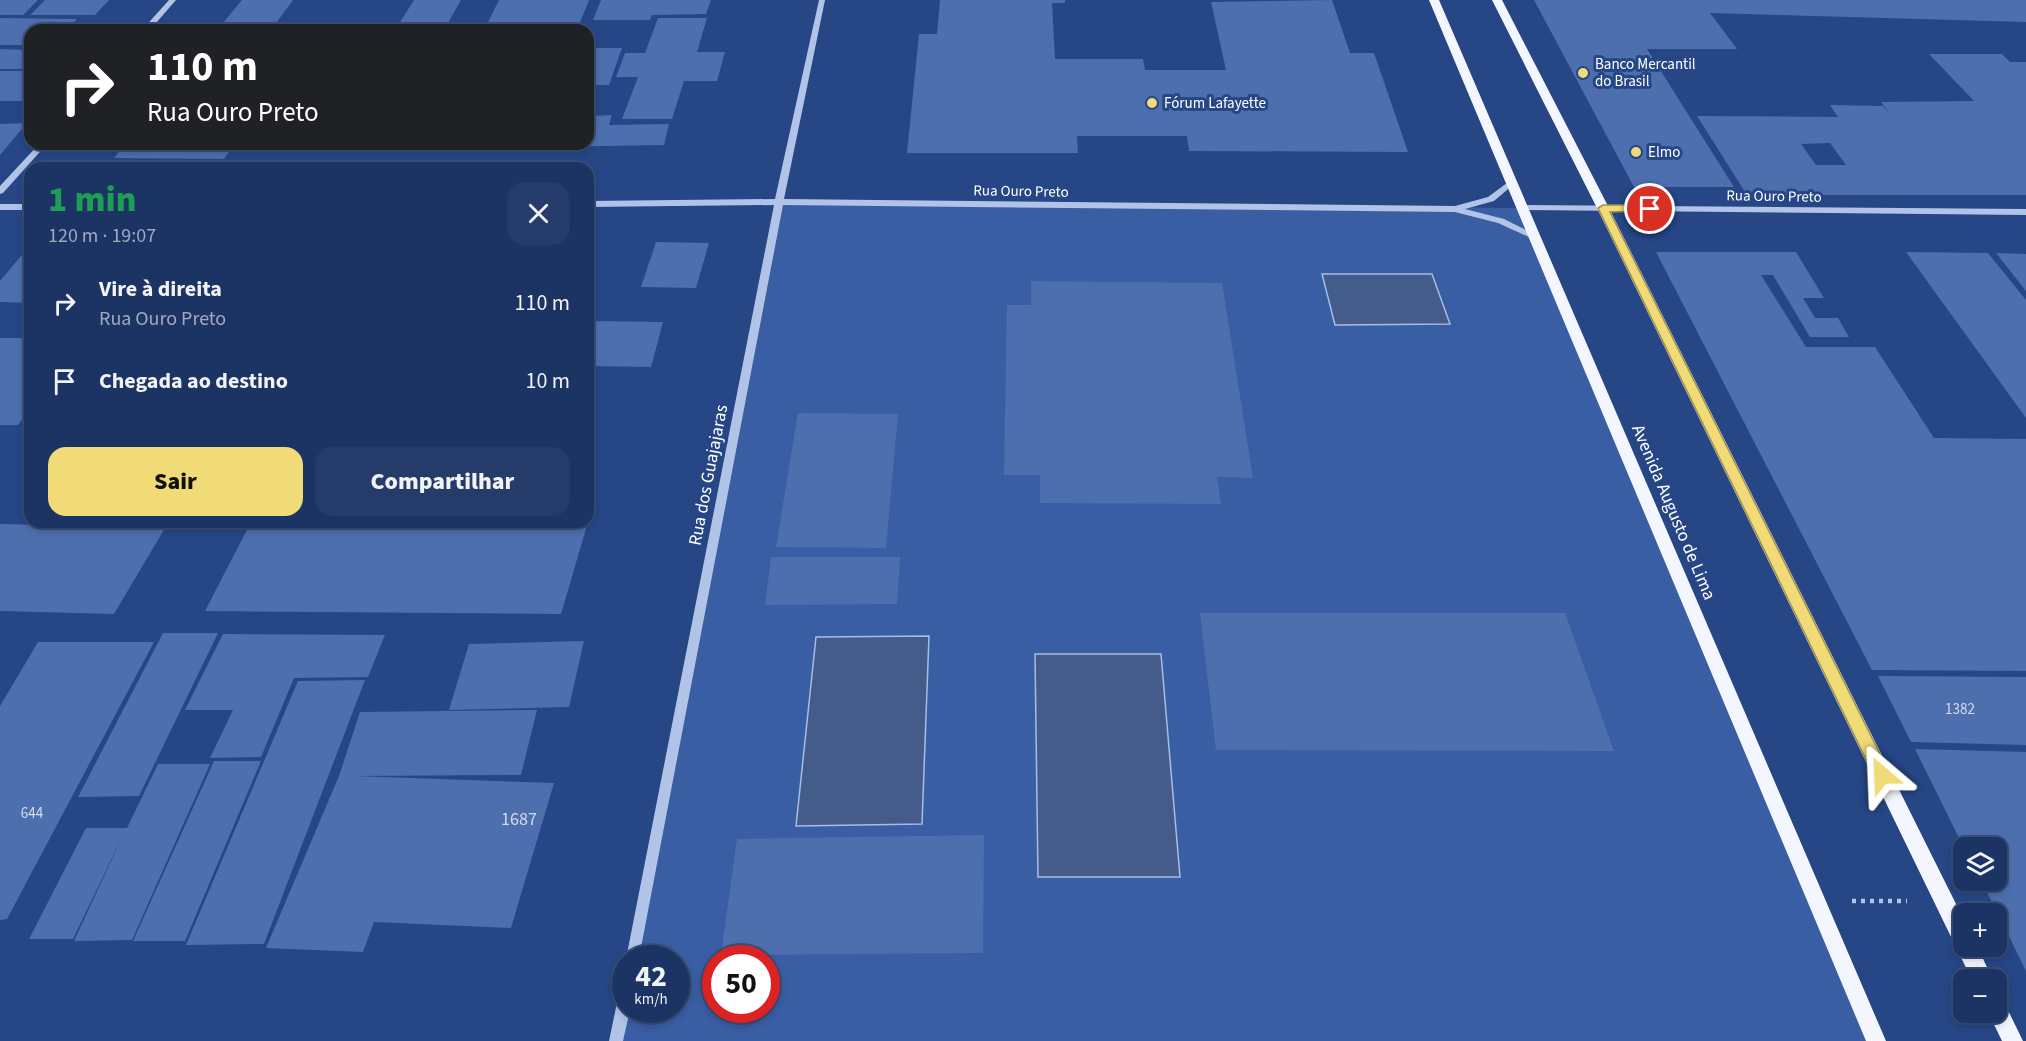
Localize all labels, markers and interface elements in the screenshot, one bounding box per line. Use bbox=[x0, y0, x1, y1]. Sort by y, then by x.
text: 110 m bbox=[147, 37, 258, 97]
icon: right bbox=[48, 48, 126, 126]
place label: Banco Mercantil do Brasil bbox=[1595, 54, 1696, 92]
marker: Banco Mercantil do Brasil bbox=[1576, 66, 1590, 80]
text: Rua Ouro Preto bbox=[147, 93, 319, 132]
place label: Fórum Lafayette bbox=[1164, 93, 1266, 114]
marker: Fórum Lafayette bbox=[1145, 96, 1159, 110]
place label: Elmo bbox=[1648, 142, 1680, 163]
marker: Elmo bbox=[1629, 145, 1643, 159]
text: 1 min bbox=[48, 174, 136, 225]
street label: Rua Ouro Preto bbox=[973, 180, 1069, 203]
button: close bbox=[507, 182, 570, 245]
pin bbox=[1624, 183, 1675, 234]
street label: Rua Ouro Preto bbox=[1726, 185, 1822, 208]
icon: arrive bbox=[1633, 192, 1666, 225]
text: 120 m · 19:07 bbox=[48, 222, 156, 250]
text: Vire à direita bbox=[99, 273, 222, 305]
icon: right bbox=[48, 287, 81, 320]
text: 110 m bbox=[515, 287, 570, 319]
text: Rua Ouro Preto bbox=[99, 305, 226, 333]
icon: arrive bbox=[48, 365, 81, 398]
text: Chegada ao destino bbox=[99, 365, 288, 397]
text: 10 m bbox=[525, 365, 570, 397]
street label: Rua dos Guajajaras bbox=[683, 403, 734, 548]
street label: Avenida Augusto de Lima bbox=[1625, 421, 1722, 604]
button: Sair bbox=[48, 447, 303, 516]
button: Compartilhar bbox=[315, 447, 570, 516]
house number: 1382 bbox=[1945, 699, 1975, 720]
position arrow bbox=[1850, 743, 1914, 807]
house number: 644 bbox=[21, 803, 44, 824]
house number: 1687 bbox=[501, 807, 537, 832]
map controls bbox=[1953, 837, 2007, 1023]
button: layers bbox=[1953, 837, 2007, 891]
button: + bbox=[1953, 903, 2007, 957]
speed limit sign: 50 bbox=[702, 945, 780, 1023]
text: 42 bbox=[635, 955, 667, 998]
button: − bbox=[1953, 969, 2007, 1023]
text: km/h bbox=[634, 989, 668, 1010]

